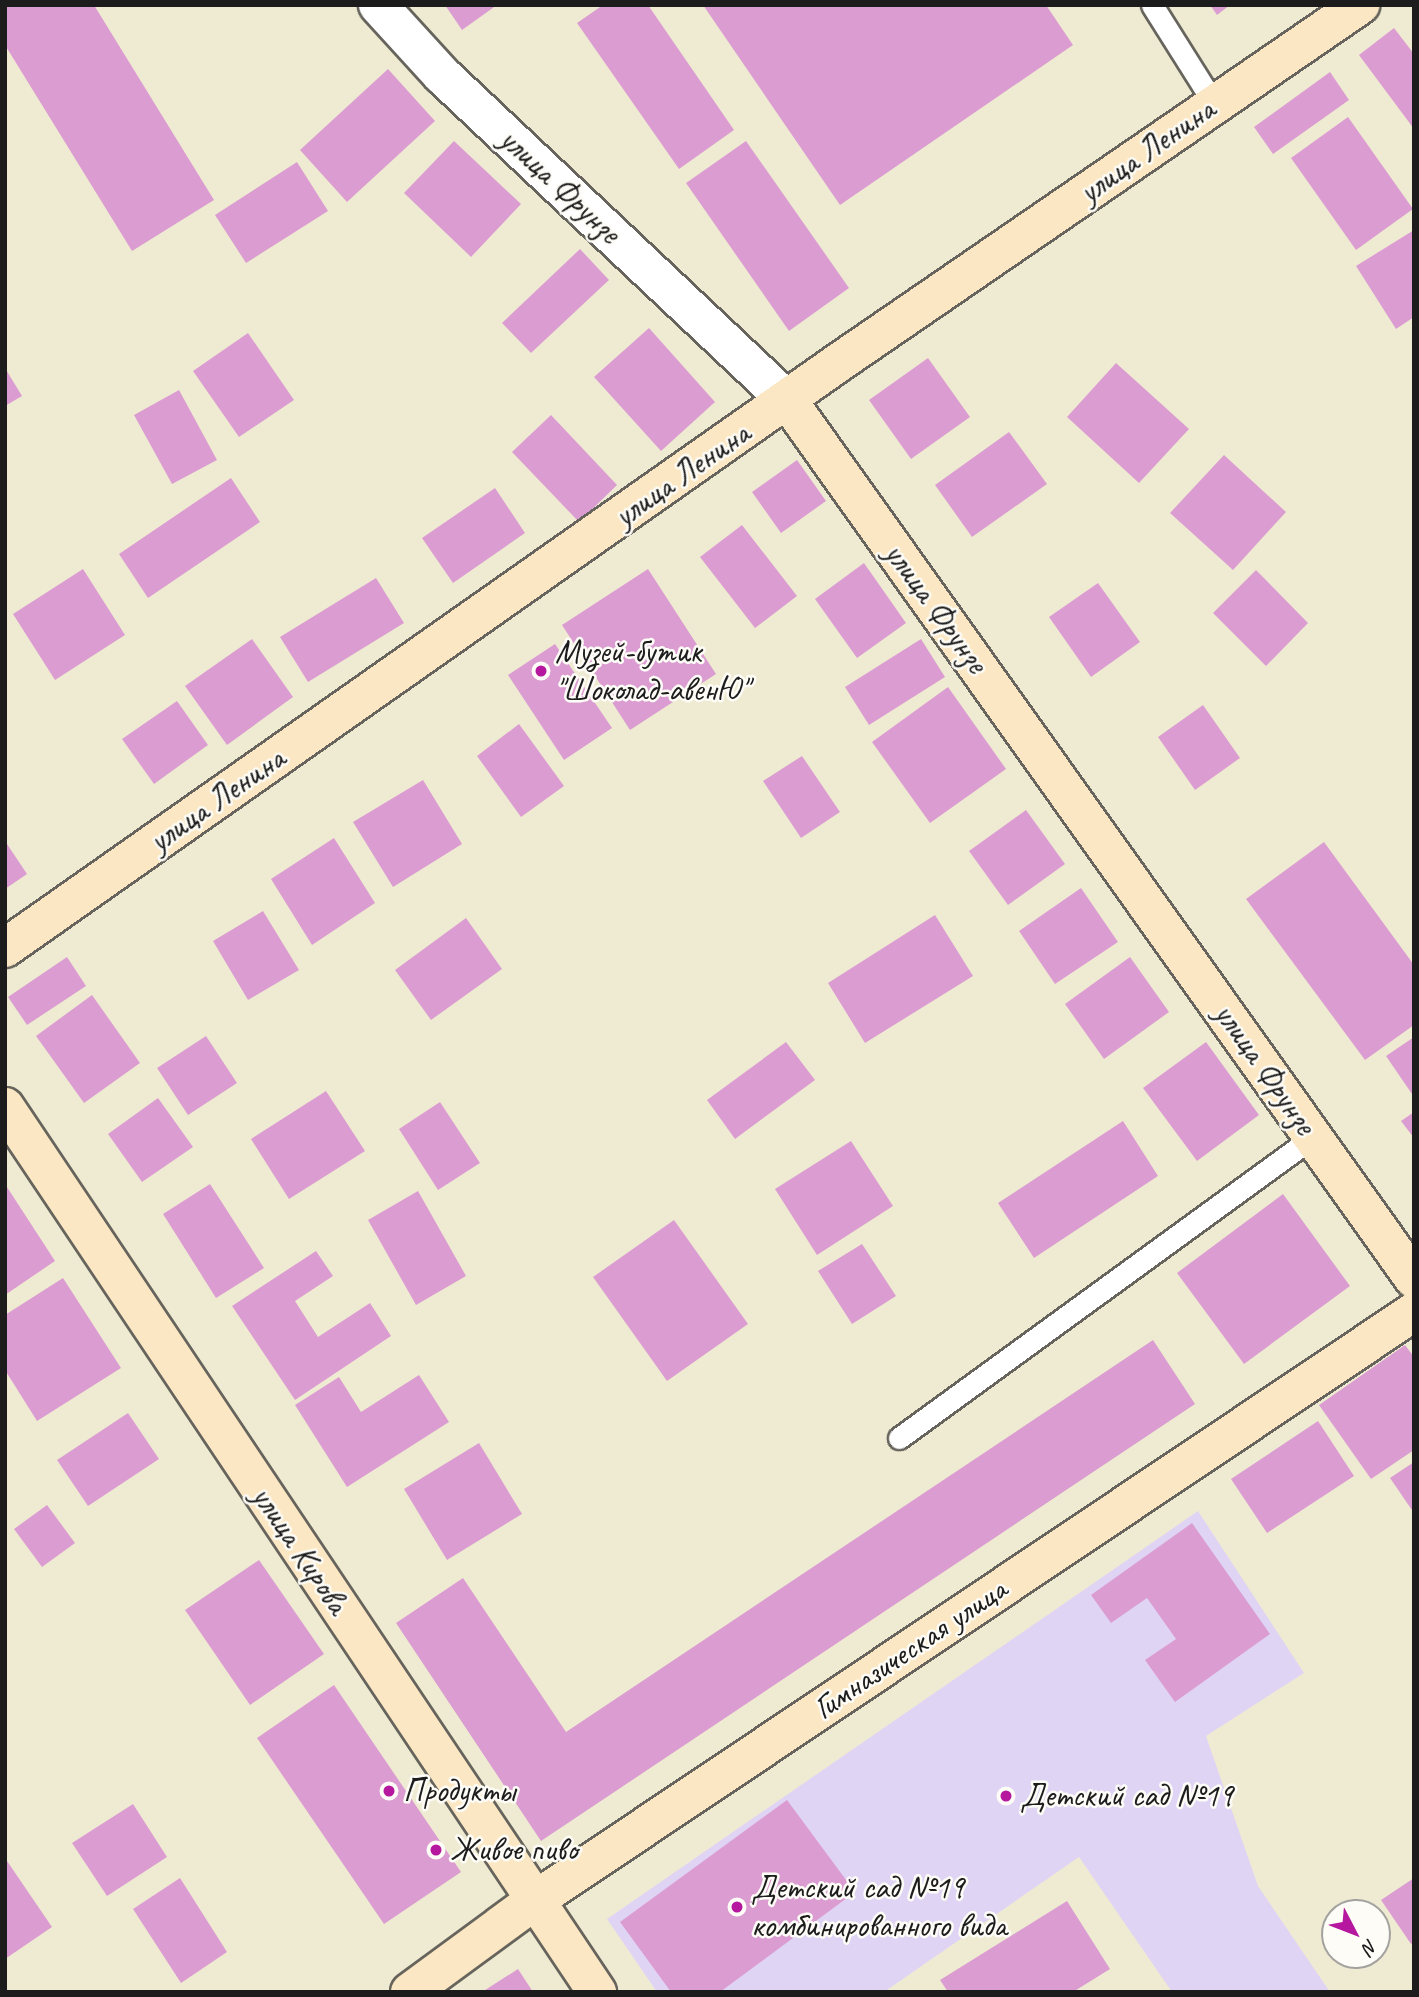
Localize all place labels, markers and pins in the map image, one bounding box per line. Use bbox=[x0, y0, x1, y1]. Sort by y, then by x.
place label: Музей-бутик "Шоколад-авенЮ" bbox=[555, 632, 748, 710]
marker: Музей-бутик "Шоколад-авенЮ" bbox=[533, 663, 549, 679]
place label: Продукты bbox=[403, 1771, 515, 1811]
place label: Детский сад №19 bbox=[1020, 1776, 1233, 1816]
marker: Продукты bbox=[381, 1783, 397, 1799]
marker: Детский сад №19 bbox=[998, 1788, 1014, 1804]
place label: Живое пиво bbox=[450, 1830, 576, 1870]
marker: Живое пиво bbox=[428, 1842, 444, 1858]
place label: Детский сад №19 комбинированного вида bbox=[751, 1868, 1002, 1946]
marker: Детский сад №19 комбинированного вида bbox=[729, 1899, 745, 1915]

